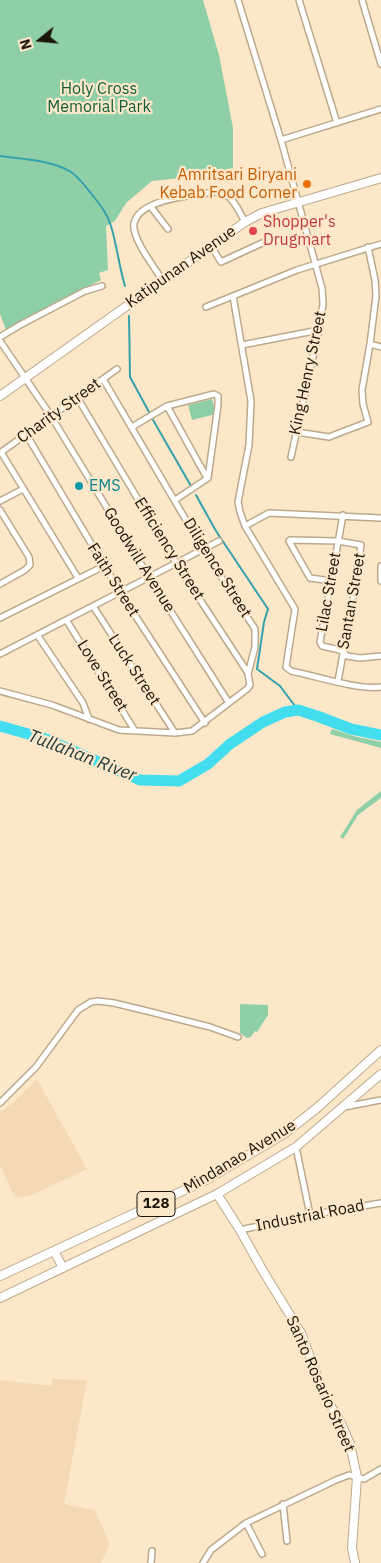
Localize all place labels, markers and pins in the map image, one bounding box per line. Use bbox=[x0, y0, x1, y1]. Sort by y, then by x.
place label: Amritsari Biryani Kebab Food Corner bbox=[160, 165, 297, 203]
marker: Amritsari Biryani Kebab Food Corner bbox=[301, 178, 313, 190]
place label: Shopper's Drugmart bbox=[263, 212, 336, 250]
marker: Shopper's Drugmart bbox=[247, 225, 259, 237]
place label: EMS bbox=[89, 476, 121, 496]
marker: EMS bbox=[73, 480, 85, 492]

